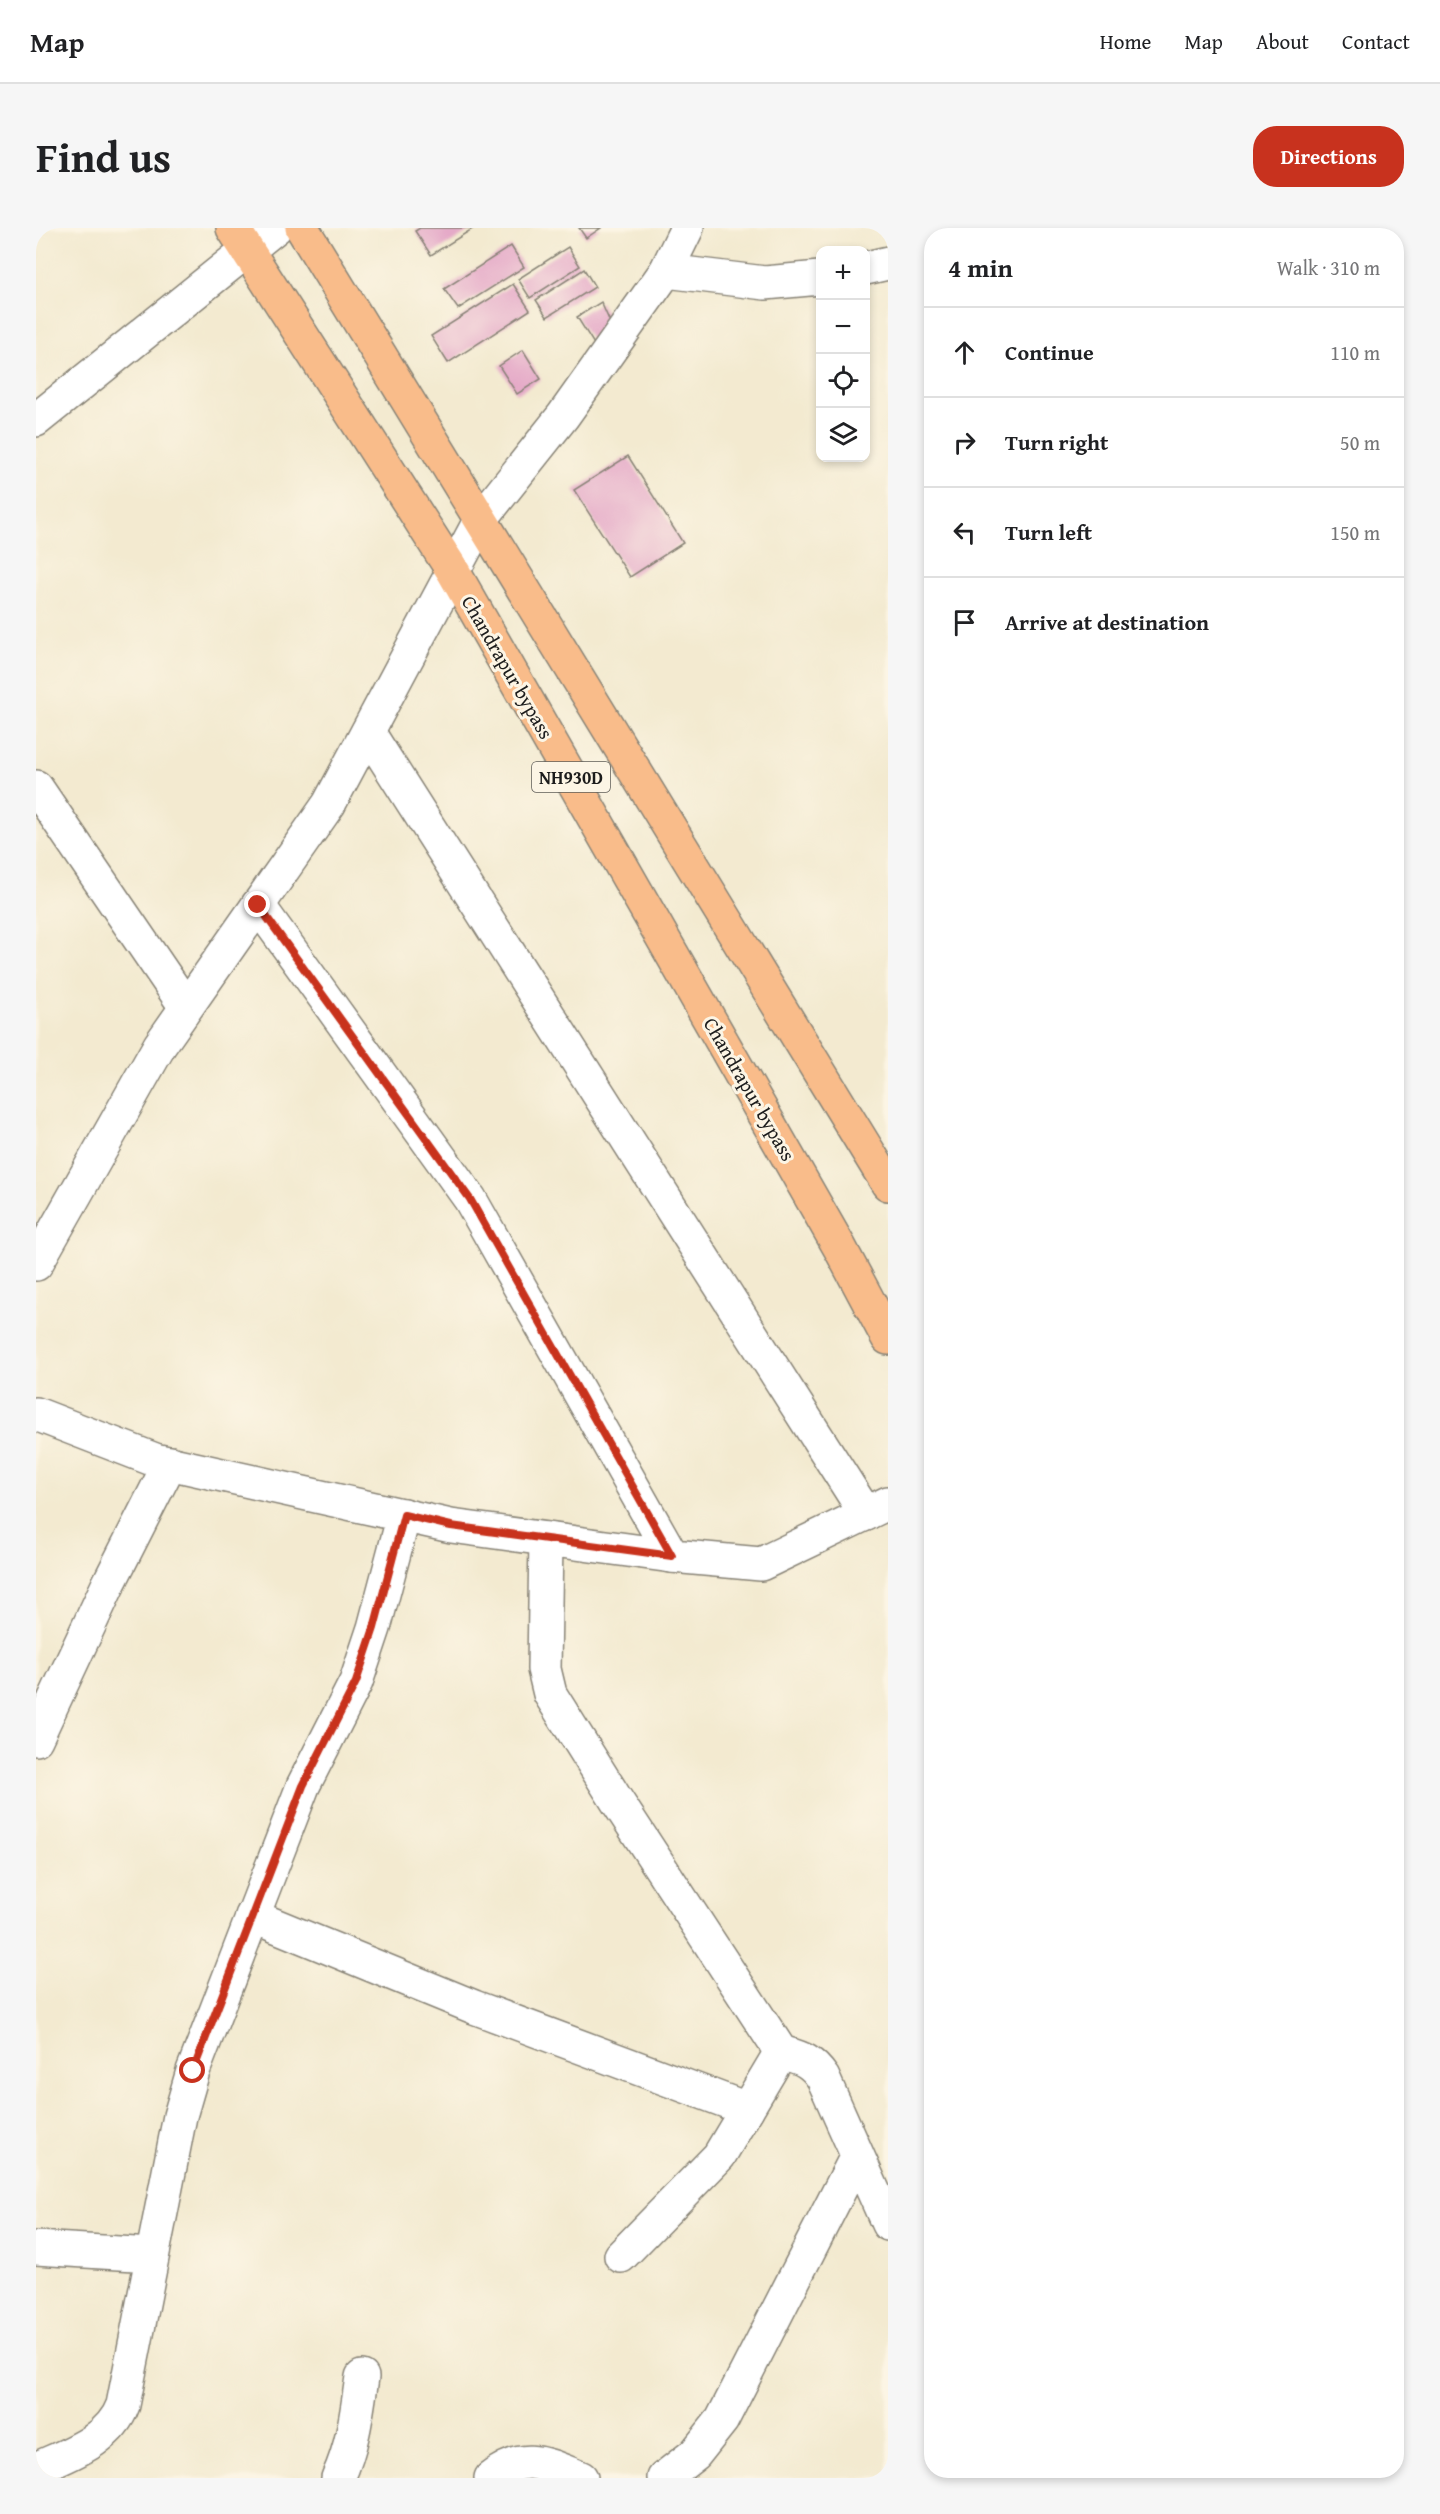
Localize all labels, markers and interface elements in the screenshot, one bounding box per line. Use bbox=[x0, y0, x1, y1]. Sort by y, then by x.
text: Map bbox=[30, 21, 84, 62]
text: Home bbox=[1100, 26, 1151, 57]
text: Map bbox=[1184, 26, 1223, 57]
text: About bbox=[1256, 26, 1309, 57]
text: Contact bbox=[1342, 26, 1410, 57]
text: Find us bbox=[36, 126, 171, 187]
button: Directions bbox=[1253, 126, 1404, 187]
map controls bbox=[816, 246, 870, 462]
button: + bbox=[816, 246, 870, 300]
text: 4 min bbox=[948, 248, 1013, 287]
text: Walk · 310 m bbox=[1277, 253, 1380, 282]
button: − bbox=[816, 300, 870, 354]
icon: ahead bbox=[948, 336, 981, 369]
text: Continue bbox=[1005, 336, 1094, 368]
text: 110 m bbox=[1330, 338, 1380, 367]
button: locate bbox=[816, 354, 870, 408]
button: layers bbox=[816, 408, 870, 462]
icon: right bbox=[948, 426, 981, 459]
text: Turn right bbox=[1005, 426, 1108, 458]
text: 50 m bbox=[1340, 428, 1380, 457]
icon: left bbox=[948, 516, 981, 549]
text: Turn left bbox=[1005, 516, 1092, 548]
text: 150 m bbox=[1330, 518, 1380, 547]
street label: Chandrapur bypass bbox=[455, 590, 561, 744]
icon: arrive bbox=[948, 606, 981, 639]
text: Arrive at destination bbox=[1005, 606, 1209, 638]
road number: NH930D bbox=[532, 762, 610, 792]
route end bbox=[244, 891, 270, 917]
street label: Chandrapur bypass bbox=[697, 1012, 803, 1166]
route start bbox=[179, 2057, 205, 2083]

